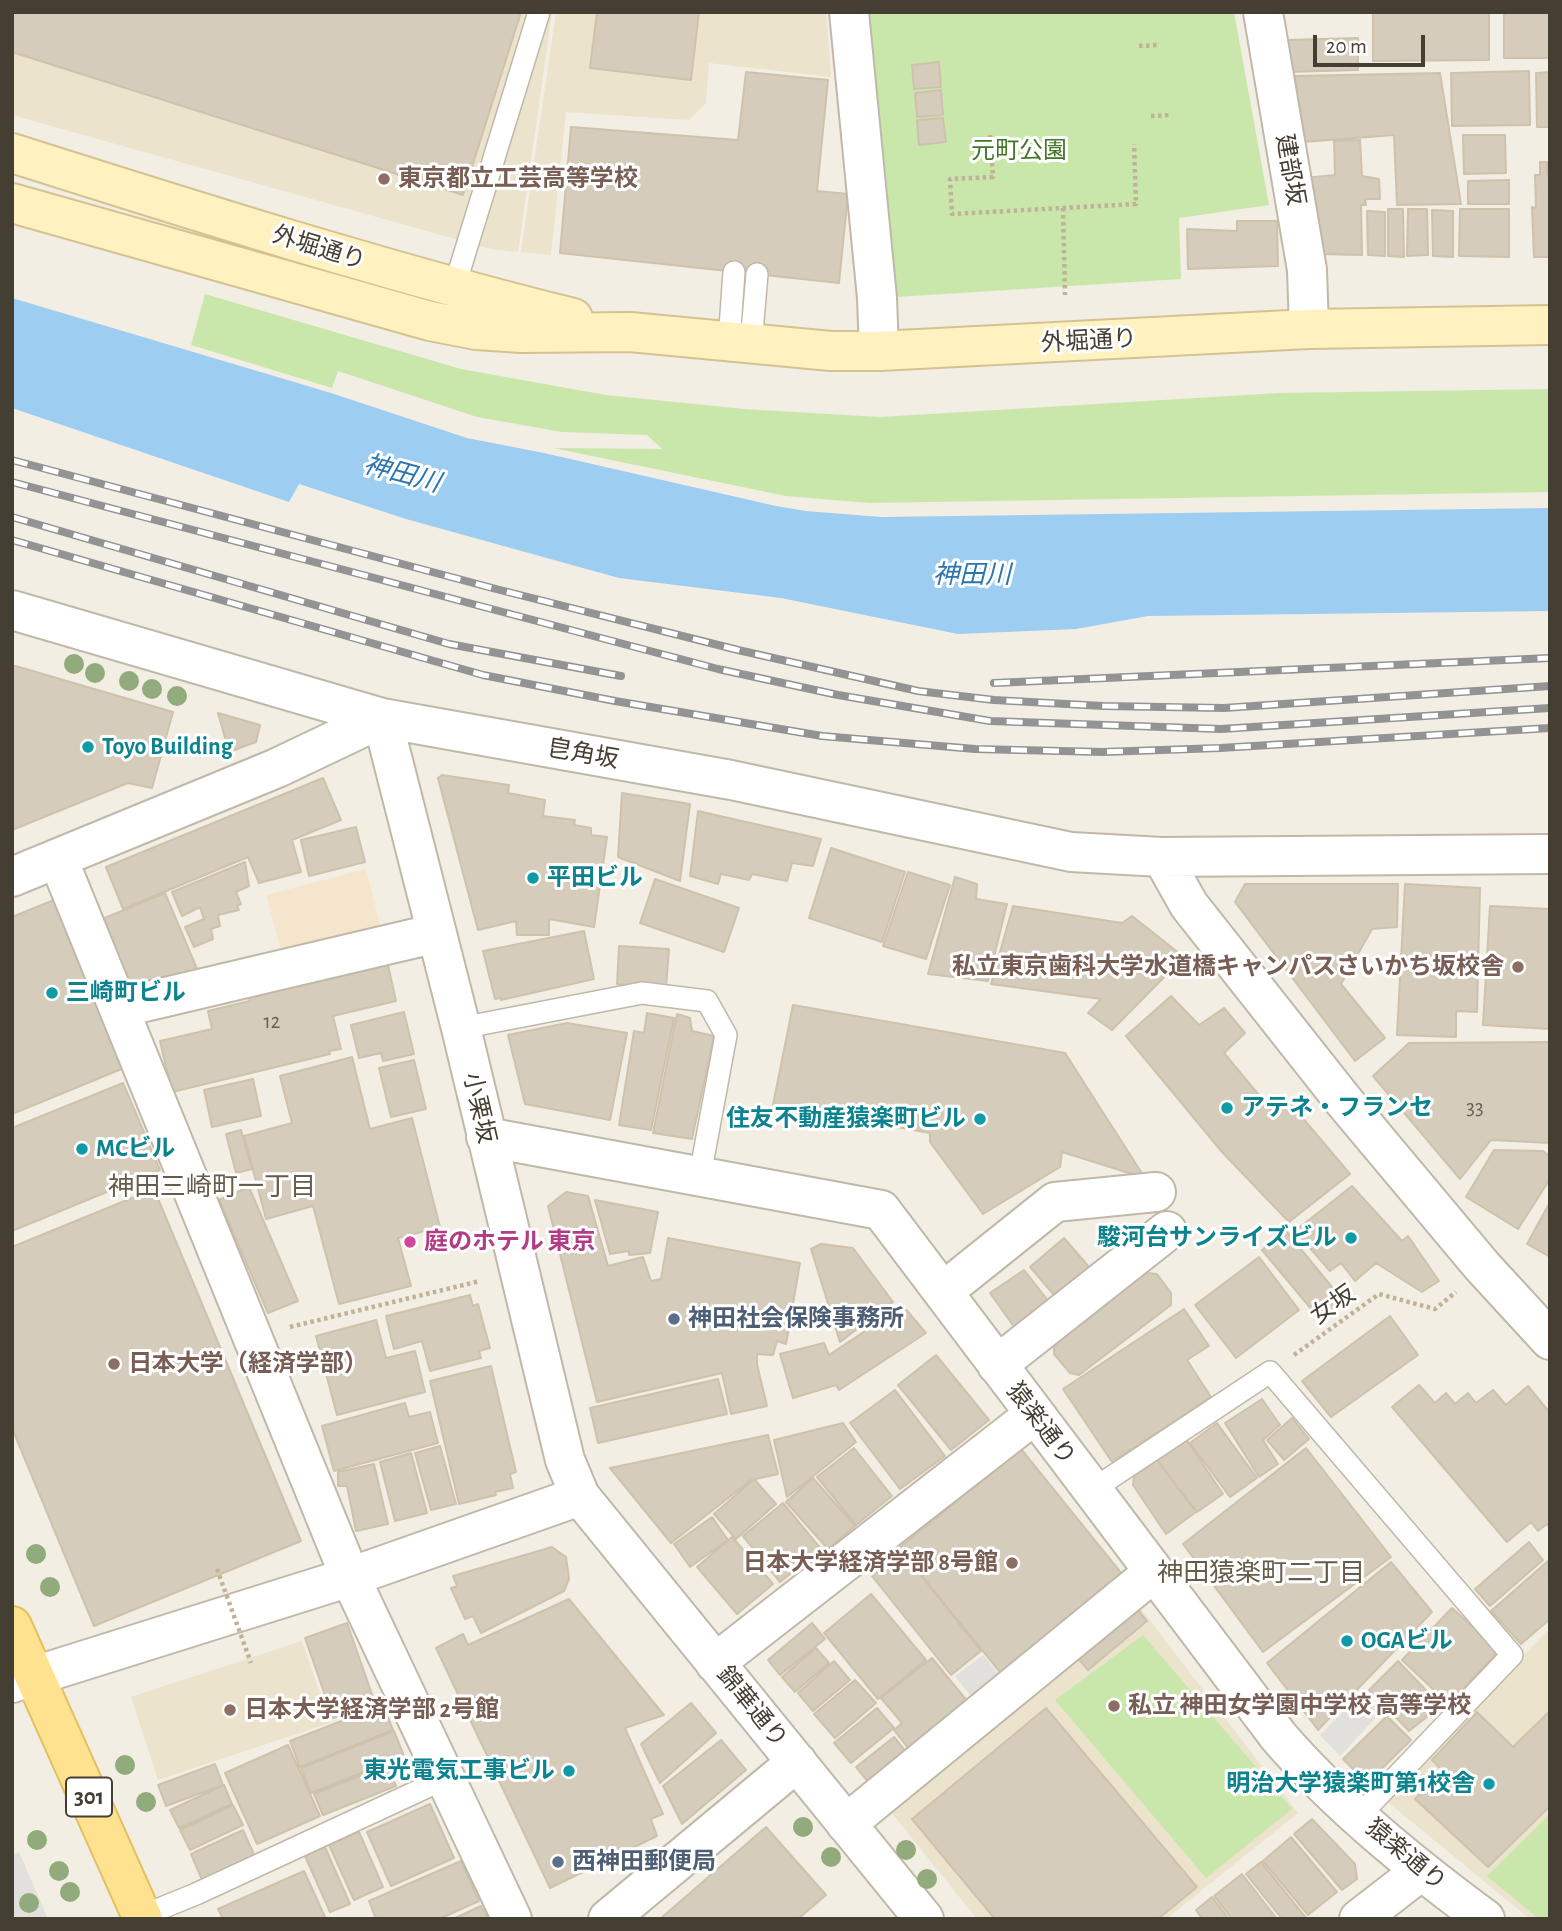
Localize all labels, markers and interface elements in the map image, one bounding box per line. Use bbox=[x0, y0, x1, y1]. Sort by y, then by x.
scale bar bbox=[1317, 21, 1429, 65]
text: 20 m bbox=[1326, 36, 1367, 57]
street label: 建部坂 bbox=[1270, 132, 1310, 208]
park label: 元町公園 bbox=[971, 137, 1067, 165]
place label: 東京都立工芸高等学校 bbox=[398, 165, 638, 193]
marker: 東京都立工芸高等学校 bbox=[376, 171, 392, 187]
street label: 外堀通り bbox=[269, 220, 369, 276]
street label: 外堀通り bbox=[1040, 324, 1138, 358]
water label: 神田川 bbox=[360, 449, 444, 499]
water label: 神田川 bbox=[933, 559, 1011, 591]
place label: Toyo Building bbox=[102, 733, 233, 761]
street label: 皀角坂 bbox=[545, 734, 621, 774]
marker: Toyo Building bbox=[80, 739, 96, 755]
place label: 平田ビル bbox=[547, 864, 643, 892]
marker: 平田ビル bbox=[525, 870, 541, 886]
place label: 私立東京歯科大学水道橋キャンパスさいかち坂校舎 bbox=[952, 953, 1504, 981]
marker: 私立東京歯科大学水道橋キャンパスさいかち坂校舎 bbox=[1510, 959, 1526, 975]
place label: 三崎町ビル bbox=[66, 979, 186, 1007]
marker: 三崎町ビル bbox=[44, 985, 60, 1001]
house number: 12 bbox=[264, 1009, 280, 1035]
street label: 小栗坂 bbox=[457, 1070, 501, 1146]
place label: アテネ・フランセ bbox=[1241, 1094, 1433, 1122]
house number: 33 bbox=[1466, 1095, 1484, 1121]
marker: アテネ・フランセ bbox=[1219, 1100, 1235, 1116]
place label: 住友不動産猿楽町ビル bbox=[726, 1105, 966, 1133]
marker: 住友不動産猿楽町ビル bbox=[972, 1111, 988, 1127]
place label: MCビル bbox=[96, 1135, 176, 1163]
marker: MCビル bbox=[74, 1141, 90, 1157]
district label: 神田三崎町一丁目 bbox=[108, 1171, 316, 1203]
place label: 駿河台サンライズビル bbox=[1097, 1224, 1337, 1252]
place label: 庭のホテル 東京 bbox=[424, 1228, 596, 1256]
marker: 駿河台サンライズビル bbox=[1343, 1230, 1359, 1246]
marker: 庭のホテル 東京 bbox=[402, 1234, 418, 1250]
street label: 女坂 bbox=[1305, 1279, 1361, 1331]
place label: 神田社会保険事務所 bbox=[688, 1305, 904, 1333]
marker: 神田社会保険事務所 bbox=[666, 1311, 682, 1327]
place label: 日本大学（経済学部） bbox=[128, 1350, 368, 1378]
marker: 日本大学（経済学部） bbox=[106, 1356, 122, 1372]
street label: 猿楽通り bbox=[1001, 1377, 1081, 1471]
place label: 日本大学経済学部 8号館 bbox=[743, 1549, 998, 1577]
marker: 日本大学経済学部 8号館 bbox=[1004, 1555, 1020, 1571]
district label: 神田猿楽町二丁目 bbox=[1157, 1557, 1365, 1589]
place label: OGAビル bbox=[1361, 1627, 1453, 1655]
marker: OGAビル bbox=[1339, 1633, 1355, 1649]
street label: 錦華通り bbox=[711, 1661, 793, 1753]
place label: 私立 神田女学園中学校 高等学校 bbox=[1128, 1692, 1471, 1720]
place label: 日本大学経済学部 2号館 bbox=[244, 1696, 499, 1724]
marker: 私立 神田女学園中学校 高等学校 bbox=[1106, 1698, 1122, 1714]
marker: 日本大学経済学部 2号館 bbox=[222, 1702, 238, 1718]
place label: 東光電気工事ビル bbox=[363, 1757, 555, 1785]
marker: 東光電気工事ビル bbox=[561, 1763, 577, 1779]
place label: 明治大学猿楽町第1校舎 bbox=[1226, 1770, 1475, 1798]
marker: 明治大学猿楽町第1校舎 bbox=[1481, 1776, 1497, 1792]
road number: 301 bbox=[66, 1778, 112, 1816]
street label: 猿楽通り bbox=[1360, 1813, 1452, 1897]
place label: 西神田郵便局 bbox=[572, 1848, 716, 1876]
marker: 西神田郵便局 bbox=[550, 1854, 566, 1870]

